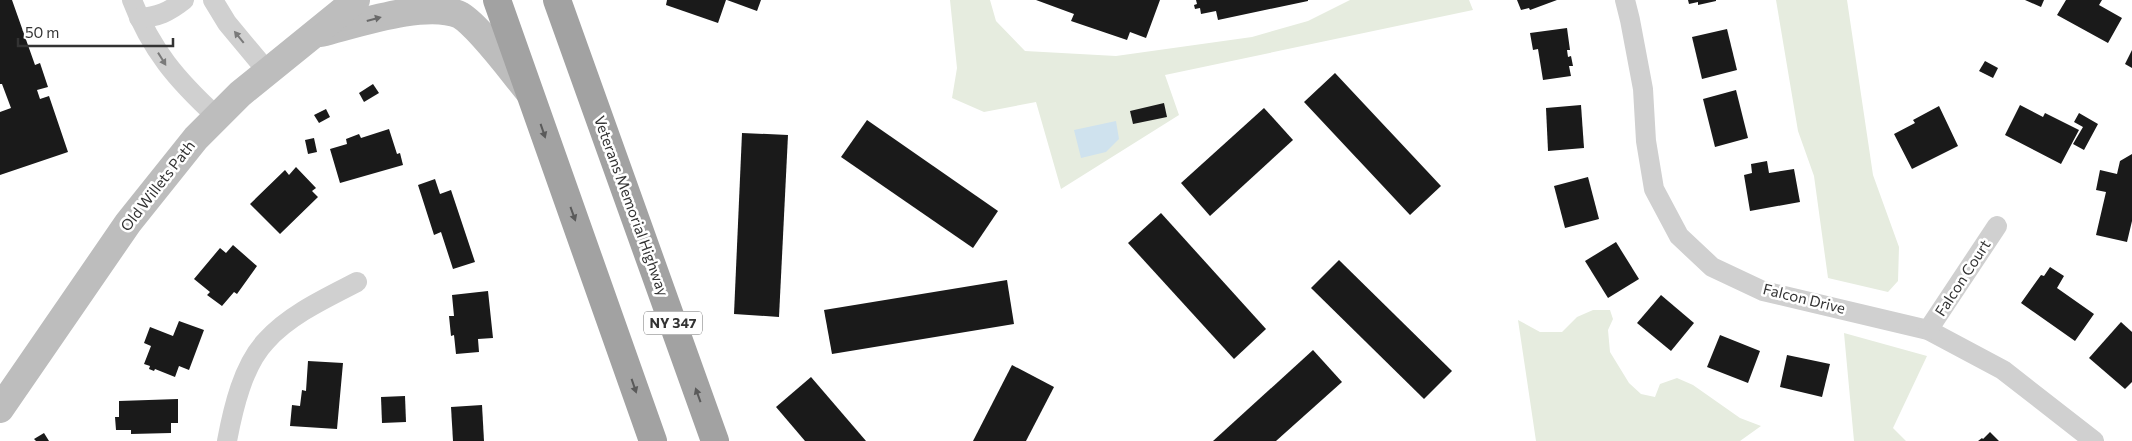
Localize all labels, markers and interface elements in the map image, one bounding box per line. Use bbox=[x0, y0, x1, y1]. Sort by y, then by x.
scale bar bbox=[18, 15, 172, 47]
one-way arrow bbox=[366, 15, 382, 23]
text: 50 m bbox=[25, 23, 59, 41]
one-way arrow bbox=[233, 31, 244, 44]
one-way arrow bbox=[158, 52, 167, 65]
street label: Veterans Memorial Highway bbox=[591, 113, 673, 299]
one-way arrow bbox=[540, 123, 548, 138]
street label: Old Willets Path bbox=[116, 136, 198, 234]
one-way arrow bbox=[570, 206, 577, 221]
street label: Falcon Court bbox=[1931, 236, 1994, 319]
street label: Falcon Drive bbox=[1761, 279, 1847, 317]
road number: NY 347 bbox=[644, 312, 702, 334]
one-way arrow bbox=[630, 379, 638, 394]
one-way arrow bbox=[694, 387, 702, 402]

